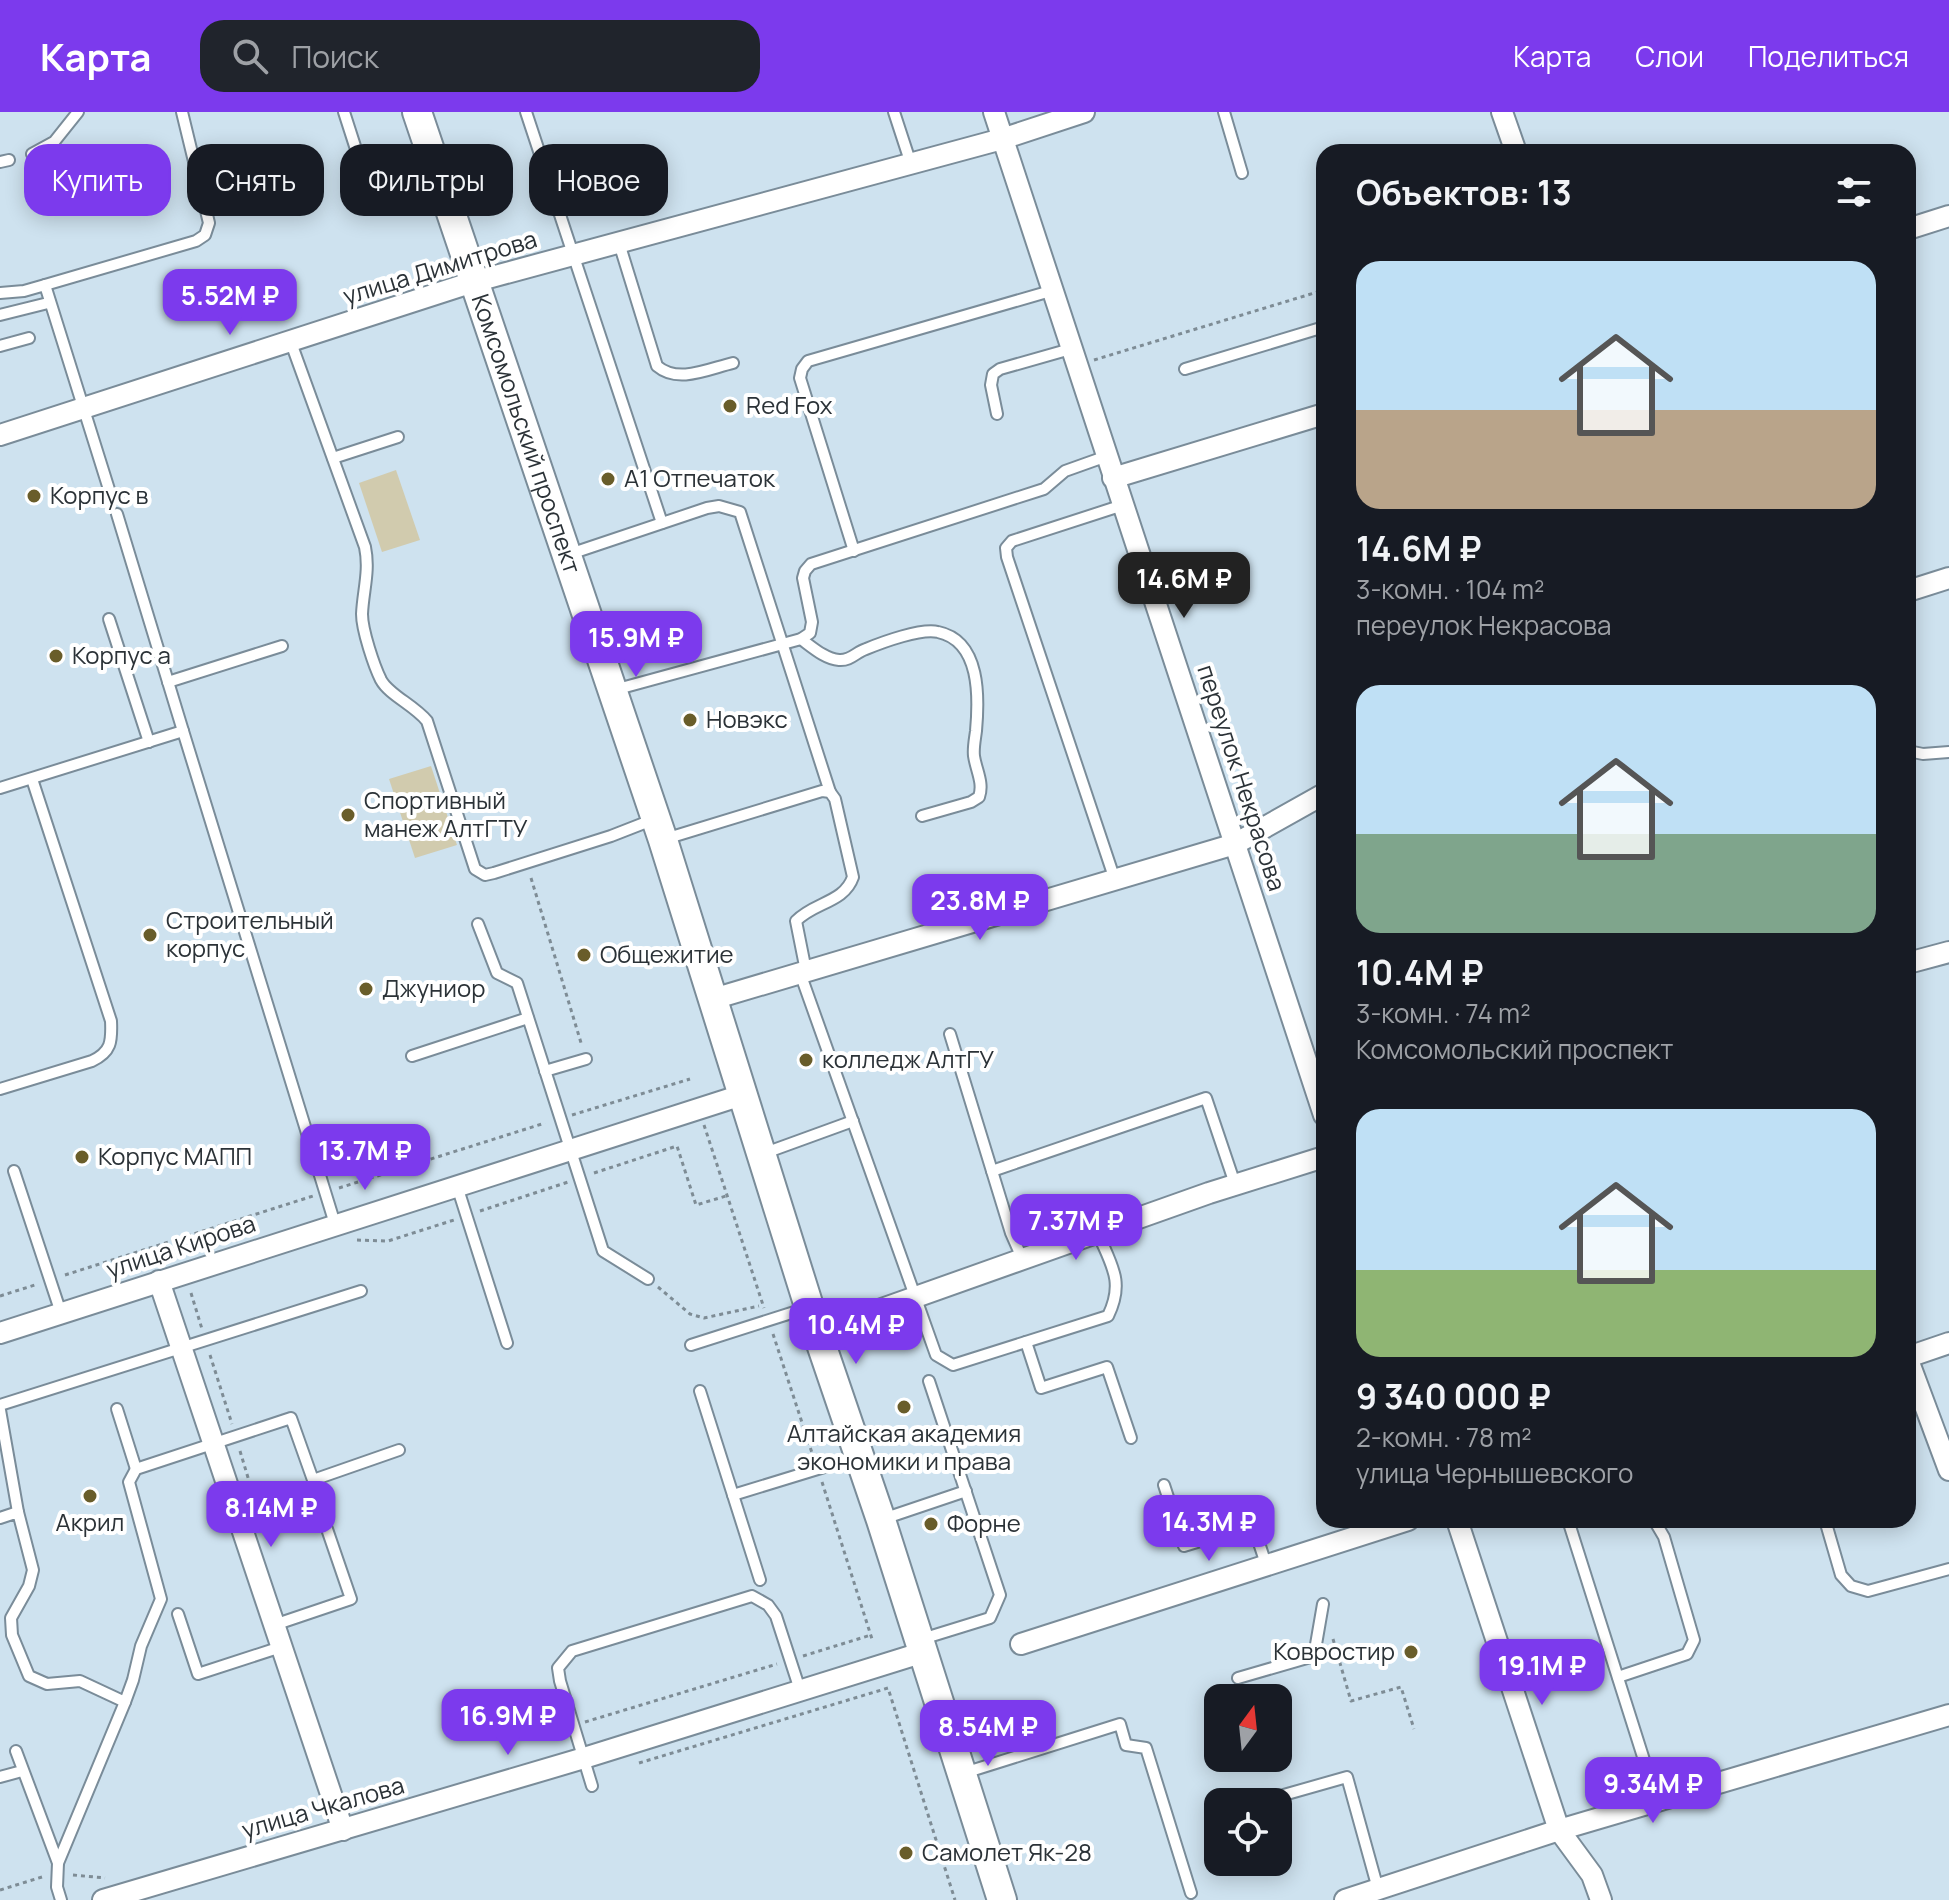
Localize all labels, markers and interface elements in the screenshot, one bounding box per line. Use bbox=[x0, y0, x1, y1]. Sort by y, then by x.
search box bbox=[200, 20, 760, 92]
text: Карта bbox=[40, 30, 152, 82]
icon: search bbox=[228, 34, 272, 78]
text: Поиск bbox=[292, 36, 379, 77]
text: Карта bbox=[1513, 37, 1591, 75]
text: Слои bbox=[1635, 37, 1704, 75]
text: Поделиться bbox=[1748, 37, 1909, 75]
chip: Купить bbox=[24, 144, 171, 216]
chip: Снять bbox=[187, 144, 324, 216]
chip: Фильтры bbox=[340, 144, 513, 216]
chip: Новое bbox=[529, 144, 668, 216]
text: Объектов: 13 bbox=[1356, 169, 1572, 215]
icon: filters bbox=[1832, 170, 1876, 214]
street label: улица Димитрова bbox=[339, 221, 540, 312]
pin: 5.52M ₽ bbox=[156, 269, 304, 337]
text: 5.52M ₽ bbox=[181, 277, 279, 313]
street label: Комсомольский проспект bbox=[465, 289, 590, 578]
icon: home bbox=[1544, 313, 1688, 457]
place label: Red Fox bbox=[746, 388, 833, 421]
marker: Red Fox bbox=[721, 397, 739, 415]
place label: А1 Отпечаток bbox=[624, 461, 776, 494]
marker: А1 Отпечаток bbox=[599, 470, 617, 488]
place label: Корпус в bbox=[50, 478, 149, 511]
marker: Корпус в bbox=[25, 487, 43, 505]
text: 14.6M ₽ bbox=[1356, 525, 1482, 571]
pin: 14.6M ₽ bbox=[1110, 552, 1258, 620]
text: 14.6M ₽ bbox=[1136, 560, 1232, 596]
text: 3-комн. · 104 m² bbox=[1356, 571, 1545, 607]
text: переулок Некрасова bbox=[1356, 607, 1611, 643]
pin: 15.9M ₽ bbox=[562, 611, 710, 679]
text: 15.9M ₽ bbox=[588, 619, 684, 655]
place label: Корпус а bbox=[72, 638, 171, 671]
marker: Корпус а bbox=[47, 647, 65, 665]
street label: переулок Некрасова bbox=[1190, 660, 1295, 895]
place label: Новэкс bbox=[706, 702, 788, 735]
marker: Новэкс bbox=[681, 711, 699, 729]
icon: home bbox=[1544, 737, 1688, 881]
place label: Спортивный манеж АлтГТУ bbox=[364, 783, 528, 844]
marker: Спортивный манеж АлтГТУ bbox=[339, 806, 357, 824]
pin: 23.8M ₽ bbox=[906, 874, 1054, 942]
text: 23.8M ₽ bbox=[930, 882, 1030, 918]
place label: Строительный корпус bbox=[166, 903, 334, 964]
marker: Строительный корпус bbox=[141, 926, 159, 944]
place label: Общежитие bbox=[600, 937, 734, 970]
marker: Общежитие bbox=[575, 946, 593, 964]
text: 10.4M ₽ bbox=[1356, 949, 1483, 995]
place label: Джуниор bbox=[382, 971, 485, 1004]
marker: Джуниор bbox=[357, 980, 375, 998]
text: 3-комн. · 74 m² bbox=[1356, 995, 1531, 1031]
text: Комсомольский проспект bbox=[1356, 1031, 1673, 1067]
place label: колледж АлтГУ bbox=[822, 1042, 994, 1075]
marker: колледж АлтГУ bbox=[797, 1051, 815, 1069]
pin: 13.7M ₽ bbox=[291, 1124, 439, 1192]
text: 13.7M ₽ bbox=[318, 1132, 412, 1168]
place label: Корпус МАПП bbox=[98, 1139, 252, 1172]
marker: Корпус МАПП bbox=[73, 1148, 91, 1166]
icon: home bbox=[1544, 1161, 1688, 1305]
pin: 7.37M ₽ bbox=[1002, 1194, 1150, 1262]
text: 7.37M ₽ bbox=[1028, 1202, 1124, 1238]
street label: улица Кирова bbox=[102, 1206, 259, 1285]
pin: 10.4M ₽ bbox=[782, 1298, 930, 1366]
text: 10.4M ₽ bbox=[807, 1306, 905, 1342]
text: 9 340 000 ₽ bbox=[1356, 1373, 1551, 1419]
marker: Алтайская академия экономики и права bbox=[895, 1398, 913, 1416]
place label: Алтайская академия экономики и права bbox=[787, 1416, 1021, 1477]
text: 2-комн. · 78 m² bbox=[1356, 1419, 1532, 1455]
text: улица Чернышевского bbox=[1356, 1455, 1633, 1491]
pin: 8.14M ₽ bbox=[197, 1481, 345, 1549]
marker: Акрил bbox=[81, 1487, 99, 1505]
text: 8.14M ₽ bbox=[224, 1489, 318, 1525]
pin: 14.3M ₽ bbox=[1135, 1495, 1283, 1563]
text: 14.3M ₽ bbox=[1162, 1503, 1256, 1539]
place label: Акрил bbox=[56, 1505, 124, 1538]
place label: Форне bbox=[947, 1506, 1021, 1539]
marker: Форне bbox=[922, 1515, 940, 1533]
place label: Ковростир bbox=[1273, 1634, 1395, 1667]
pin: 19.1M ₽ bbox=[1468, 1639, 1616, 1707]
marker: Ковростир bbox=[1402, 1643, 1420, 1661]
text: 19.1M ₽ bbox=[1498, 1647, 1586, 1683]
north arrow bbox=[1204, 1684, 1292, 1772]
map controls bbox=[1204, 1684, 1292, 1876]
pin: 16.9M ₽ bbox=[434, 1689, 582, 1757]
text: 16.9M ₽ bbox=[460, 1697, 556, 1733]
pin: 8.54M ₽ bbox=[914, 1700, 1062, 1768]
text: 8.54M ₽ bbox=[938, 1708, 1038, 1744]
pin: 9.34M ₽ bbox=[1579, 1757, 1727, 1825]
text: 9.34M ₽ bbox=[1603, 1765, 1703, 1801]
street label: улица Чкалова bbox=[238, 1768, 408, 1846]
button: locate bbox=[1204, 1788, 1292, 1876]
place label: Самолет Як-28 bbox=[922, 1835, 1092, 1868]
marker: Самолет Як-28 bbox=[897, 1844, 915, 1862]

